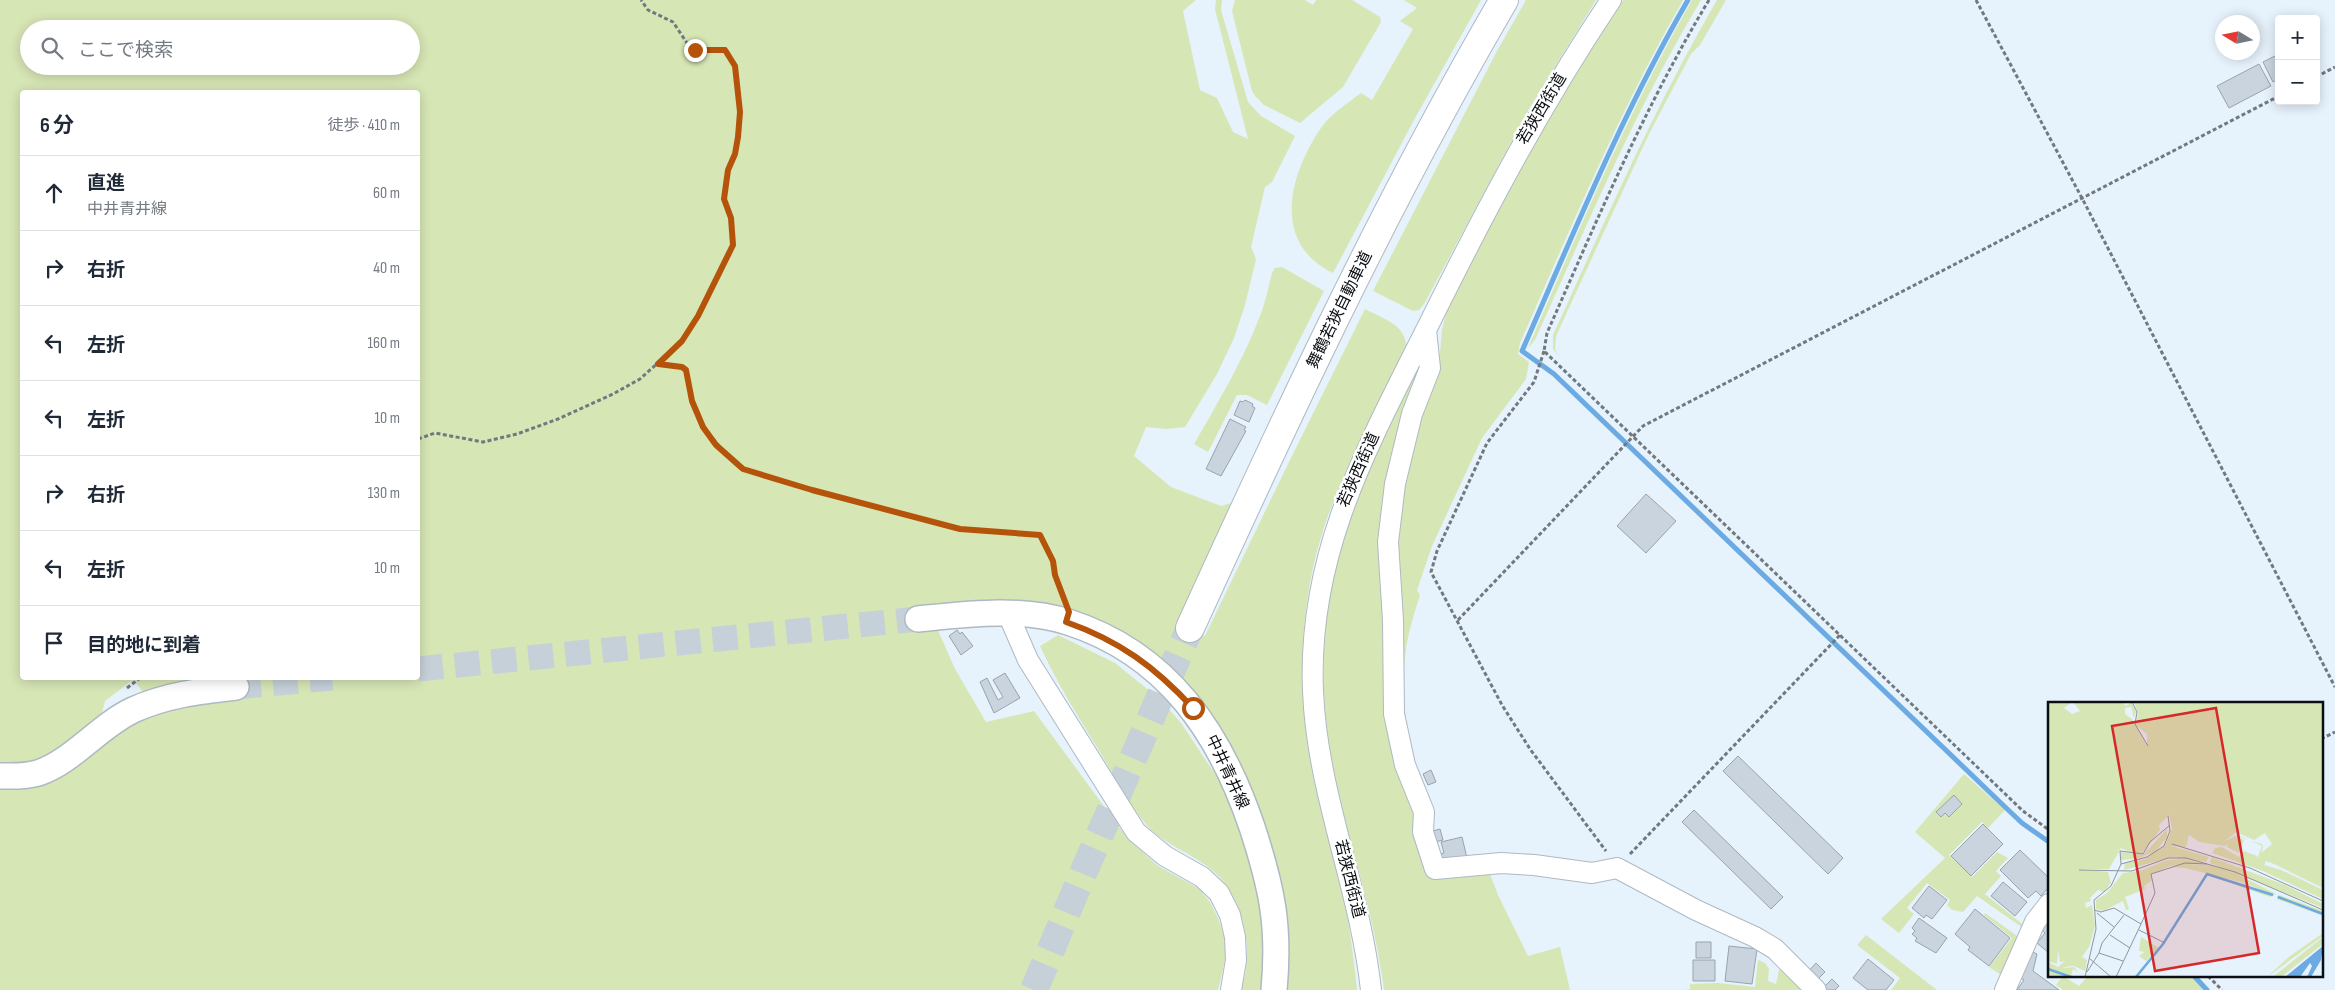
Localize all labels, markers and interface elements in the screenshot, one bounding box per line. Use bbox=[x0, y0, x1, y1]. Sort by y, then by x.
north arrow bbox=[2215, 15, 2260, 60]
map controls bbox=[2275, 15, 2320, 105]
button: + bbox=[2275, 15, 2320, 60]
search box bbox=[20, 20, 420, 75]
icon: search bbox=[38, 34, 66, 62]
text: ここで検索 bbox=[78, 39, 173, 62]
route end bbox=[684, 39, 707, 62]
button: − bbox=[2275, 60, 2320, 105]
street label: 若狭西街道 bbox=[1513, 70, 1571, 148]
text: 6 分 bbox=[40, 113, 74, 138]
text: 徒歩 · 410 m bbox=[327, 116, 400, 135]
text: 直進 bbox=[87, 172, 125, 195]
icon: ahead bbox=[40, 179, 68, 207]
text: 60 m bbox=[373, 184, 400, 203]
text: 中井青井線 bbox=[87, 200, 167, 219]
street label: 舞鶴若狭自動車道 bbox=[1303, 248, 1377, 372]
icon: right bbox=[40, 254, 68, 282]
text: 右折 bbox=[87, 259, 125, 282]
text: 40 m bbox=[373, 259, 400, 278]
icon: left bbox=[40, 329, 68, 357]
text: 左折 bbox=[87, 334, 125, 357]
text: 160 m bbox=[367, 334, 400, 353]
icon: left bbox=[40, 404, 68, 432]
text: 左折 bbox=[87, 409, 125, 432]
text: 10 m bbox=[374, 409, 400, 428]
street label: 若狭西街道 bbox=[1334, 430, 1384, 510]
icon: right bbox=[40, 479, 68, 507]
text: 右折 bbox=[87, 484, 125, 507]
text: 130 m bbox=[368, 484, 400, 503]
icon: left bbox=[40, 554, 68, 582]
text: 左折 bbox=[87, 559, 125, 582]
text: 10 m bbox=[374, 559, 400, 578]
icon: arrive bbox=[40, 629, 68, 657]
text: 目的地に到着 bbox=[87, 634, 201, 657]
route start bbox=[1182, 697, 1205, 720]
inset map bbox=[2048, 702, 2322, 978]
street label: 中井青井線 bbox=[1201, 732, 1253, 812]
street label: 若狭西街道 bbox=[1330, 838, 1368, 920]

